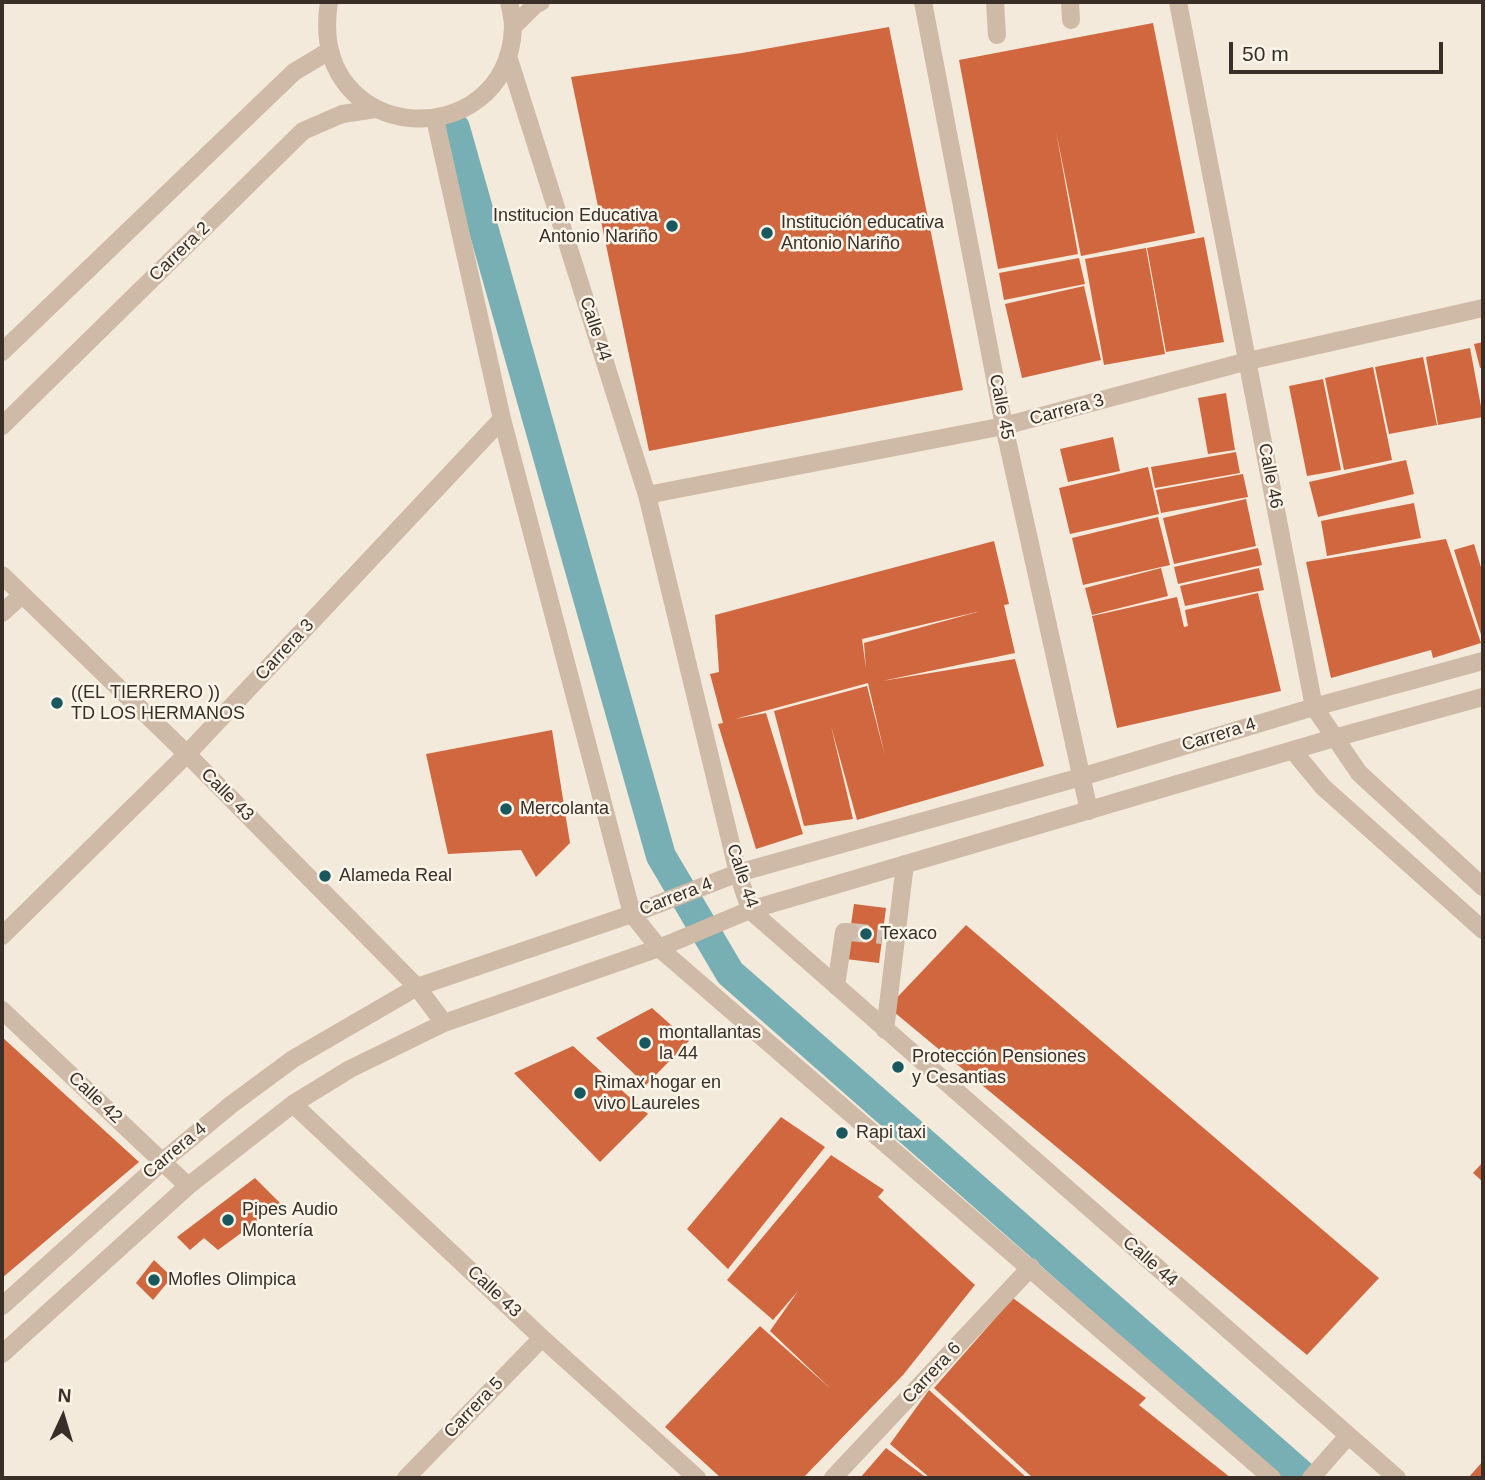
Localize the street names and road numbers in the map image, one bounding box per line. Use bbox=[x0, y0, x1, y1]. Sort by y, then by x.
street label: Carrera 2 bbox=[145, 218, 215, 286]
street label: Calle 44 bbox=[575, 294, 615, 364]
street label: Calle 45 bbox=[984, 373, 1018, 441]
street label: Carrera 3 bbox=[1027, 390, 1107, 430]
street label: Calle 46 bbox=[1253, 442, 1287, 510]
street label: Carrera 3 bbox=[251, 615, 319, 685]
street label: Carrera 4 bbox=[1179, 714, 1259, 756]
street label: Calle 43 bbox=[196, 764, 258, 826]
street label: Calle 44 bbox=[722, 841, 762, 911]
street label: Carrera 4 bbox=[637, 873, 715, 921]
street label: Calle 42 bbox=[63, 1068, 127, 1128]
street label: Carrera 4 bbox=[139, 1118, 211, 1184]
street label: Calle 44 bbox=[1118, 1232, 1182, 1292]
street label: Calle 43 bbox=[462, 1262, 526, 1322]
street label: Carrera 6 bbox=[898, 1338, 966, 1408]
street label: Carrera 5 bbox=[440, 1373, 508, 1443]

